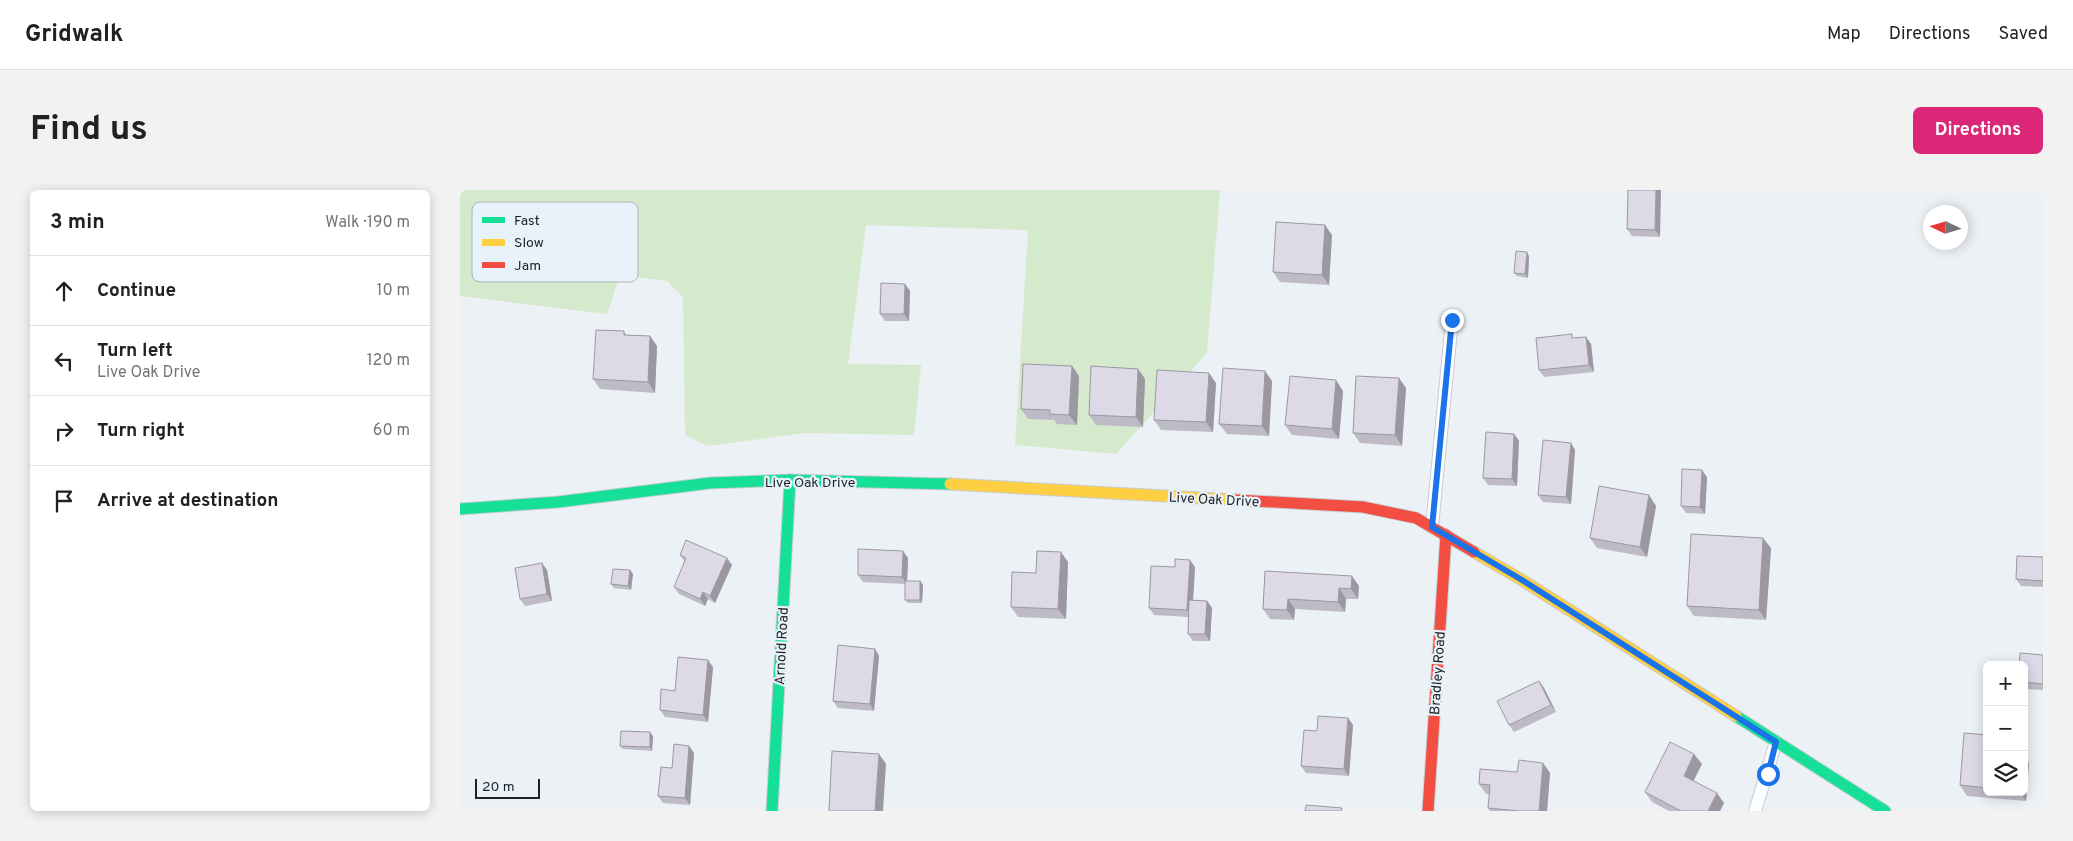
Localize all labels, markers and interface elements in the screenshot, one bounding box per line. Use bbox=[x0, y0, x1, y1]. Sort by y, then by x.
text: Gridwalk bbox=[25, 20, 123, 50]
text: Map bbox=[1827, 23, 1861, 46]
text: Directions bbox=[1889, 23, 1971, 46]
text: Saved bbox=[1999, 23, 2048, 46]
button: Directions bbox=[1913, 107, 2043, 154]
text: Find us bbox=[30, 108, 148, 152]
legend bbox=[472, 202, 638, 282]
north arrow bbox=[1923, 205, 1968, 250]
text: 3 min bbox=[50, 209, 105, 236]
text: Walk · 190 m bbox=[325, 213, 410, 233]
text: Fast bbox=[514, 213, 540, 230]
text: Slow bbox=[514, 235, 544, 252]
text: Jam bbox=[514, 258, 541, 275]
icon: ahead bbox=[50, 277, 78, 305]
text: Continue bbox=[97, 279, 176, 303]
text: 10 m bbox=[376, 281, 410, 301]
route end bbox=[1441, 309, 1464, 332]
text: Turn left bbox=[97, 339, 173, 363]
icon: left bbox=[50, 347, 78, 375]
text: 120 m bbox=[367, 351, 410, 371]
text: Live Oak Drive bbox=[97, 363, 200, 383]
icon: right bbox=[50, 417, 78, 445]
text: Turn right bbox=[97, 419, 185, 443]
text: 60 m bbox=[373, 421, 410, 441]
street label: Live Oak Drive bbox=[765, 475, 855, 492]
icon: arrive bbox=[50, 487, 78, 515]
text: Arrive at destination bbox=[97, 489, 278, 513]
street label: Live Oak Drive bbox=[1168, 490, 1260, 511]
street label: Arnold Road bbox=[772, 607, 793, 685]
street label: Bradley Road bbox=[1427, 631, 1450, 716]
map controls bbox=[1983, 661, 2028, 796]
button: + bbox=[1983, 661, 2028, 706]
button: − bbox=[1983, 706, 2028, 751]
button: layers bbox=[1983, 751, 2028, 796]
route start bbox=[1757, 763, 1780, 786]
scale bar bbox=[475, 776, 540, 799]
text: 20 m bbox=[482, 779, 515, 796]

